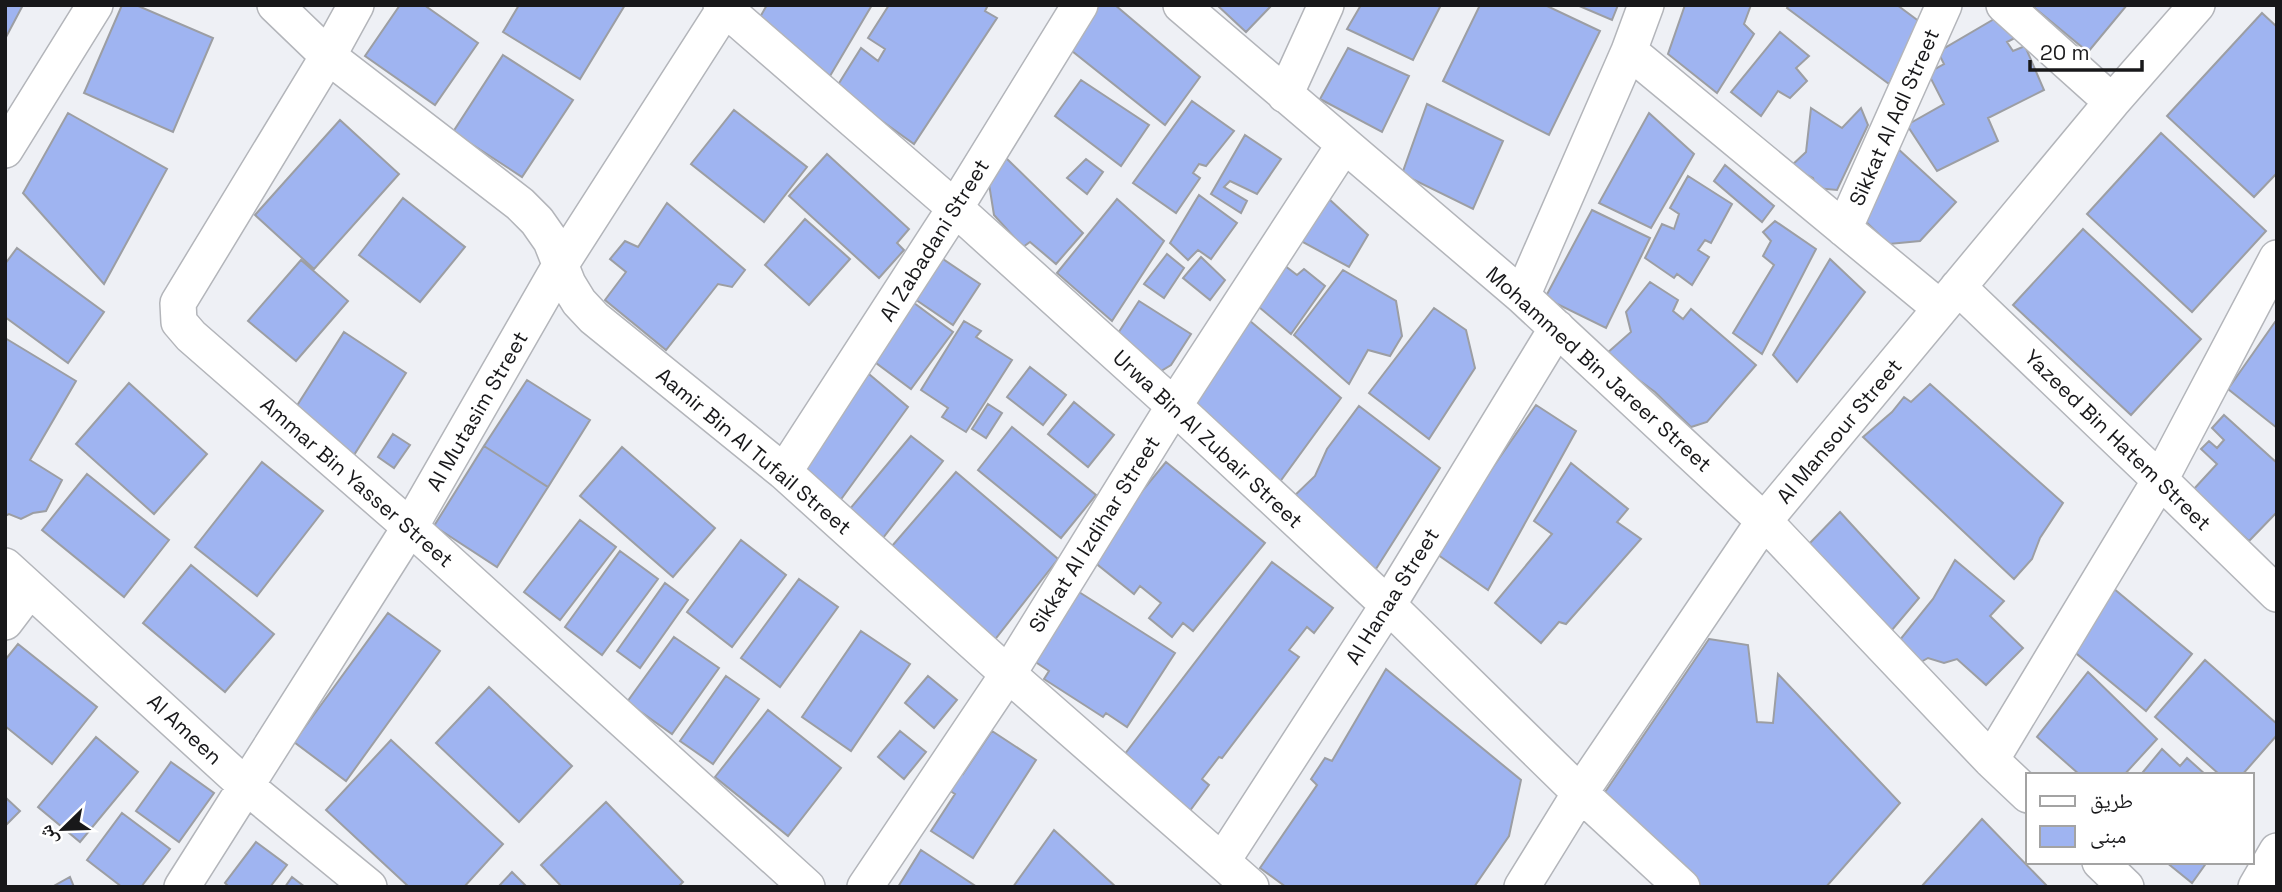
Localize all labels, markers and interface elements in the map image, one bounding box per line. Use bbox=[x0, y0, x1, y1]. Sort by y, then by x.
street label: Sikkat Al Adl Street bbox=[1843, 24, 1945, 210]
scale bar bbox=[2030, 28, 2142, 72]
text: 20 m bbox=[2040, 39, 2090, 66]
street label: Al Zabadani Street bbox=[873, 154, 995, 326]
street label: Mohammed Bin Jareer Street bbox=[1480, 260, 1718, 478]
street label: Al Mutasim Street bbox=[420, 326, 534, 496]
street label: Urwa Bin Al Zubair Street bbox=[1107, 344, 1309, 534]
street label: Yazeed Bin Hatem Street bbox=[2019, 344, 2217, 536]
street label: Al Mansour Street bbox=[1770, 353, 1908, 509]
street label: Aamir Bin Al Tufail Street bbox=[651, 361, 857, 541]
street label: Ammar Bin Yasser Street bbox=[255, 391, 459, 573]
street label: Sikkat Al Izdihar Street bbox=[1022, 431, 1166, 637]
street label: Al Hanaa Street bbox=[1339, 523, 1445, 669]
street label: Al Ameen bbox=[142, 688, 228, 770]
legend bbox=[2026, 773, 2254, 864]
text: طريق bbox=[2090, 787, 2133, 814]
north arrow bbox=[28, 794, 98, 864]
text: ش bbox=[32, 821, 63, 850]
text: مبنى bbox=[2090, 822, 2126, 849]

